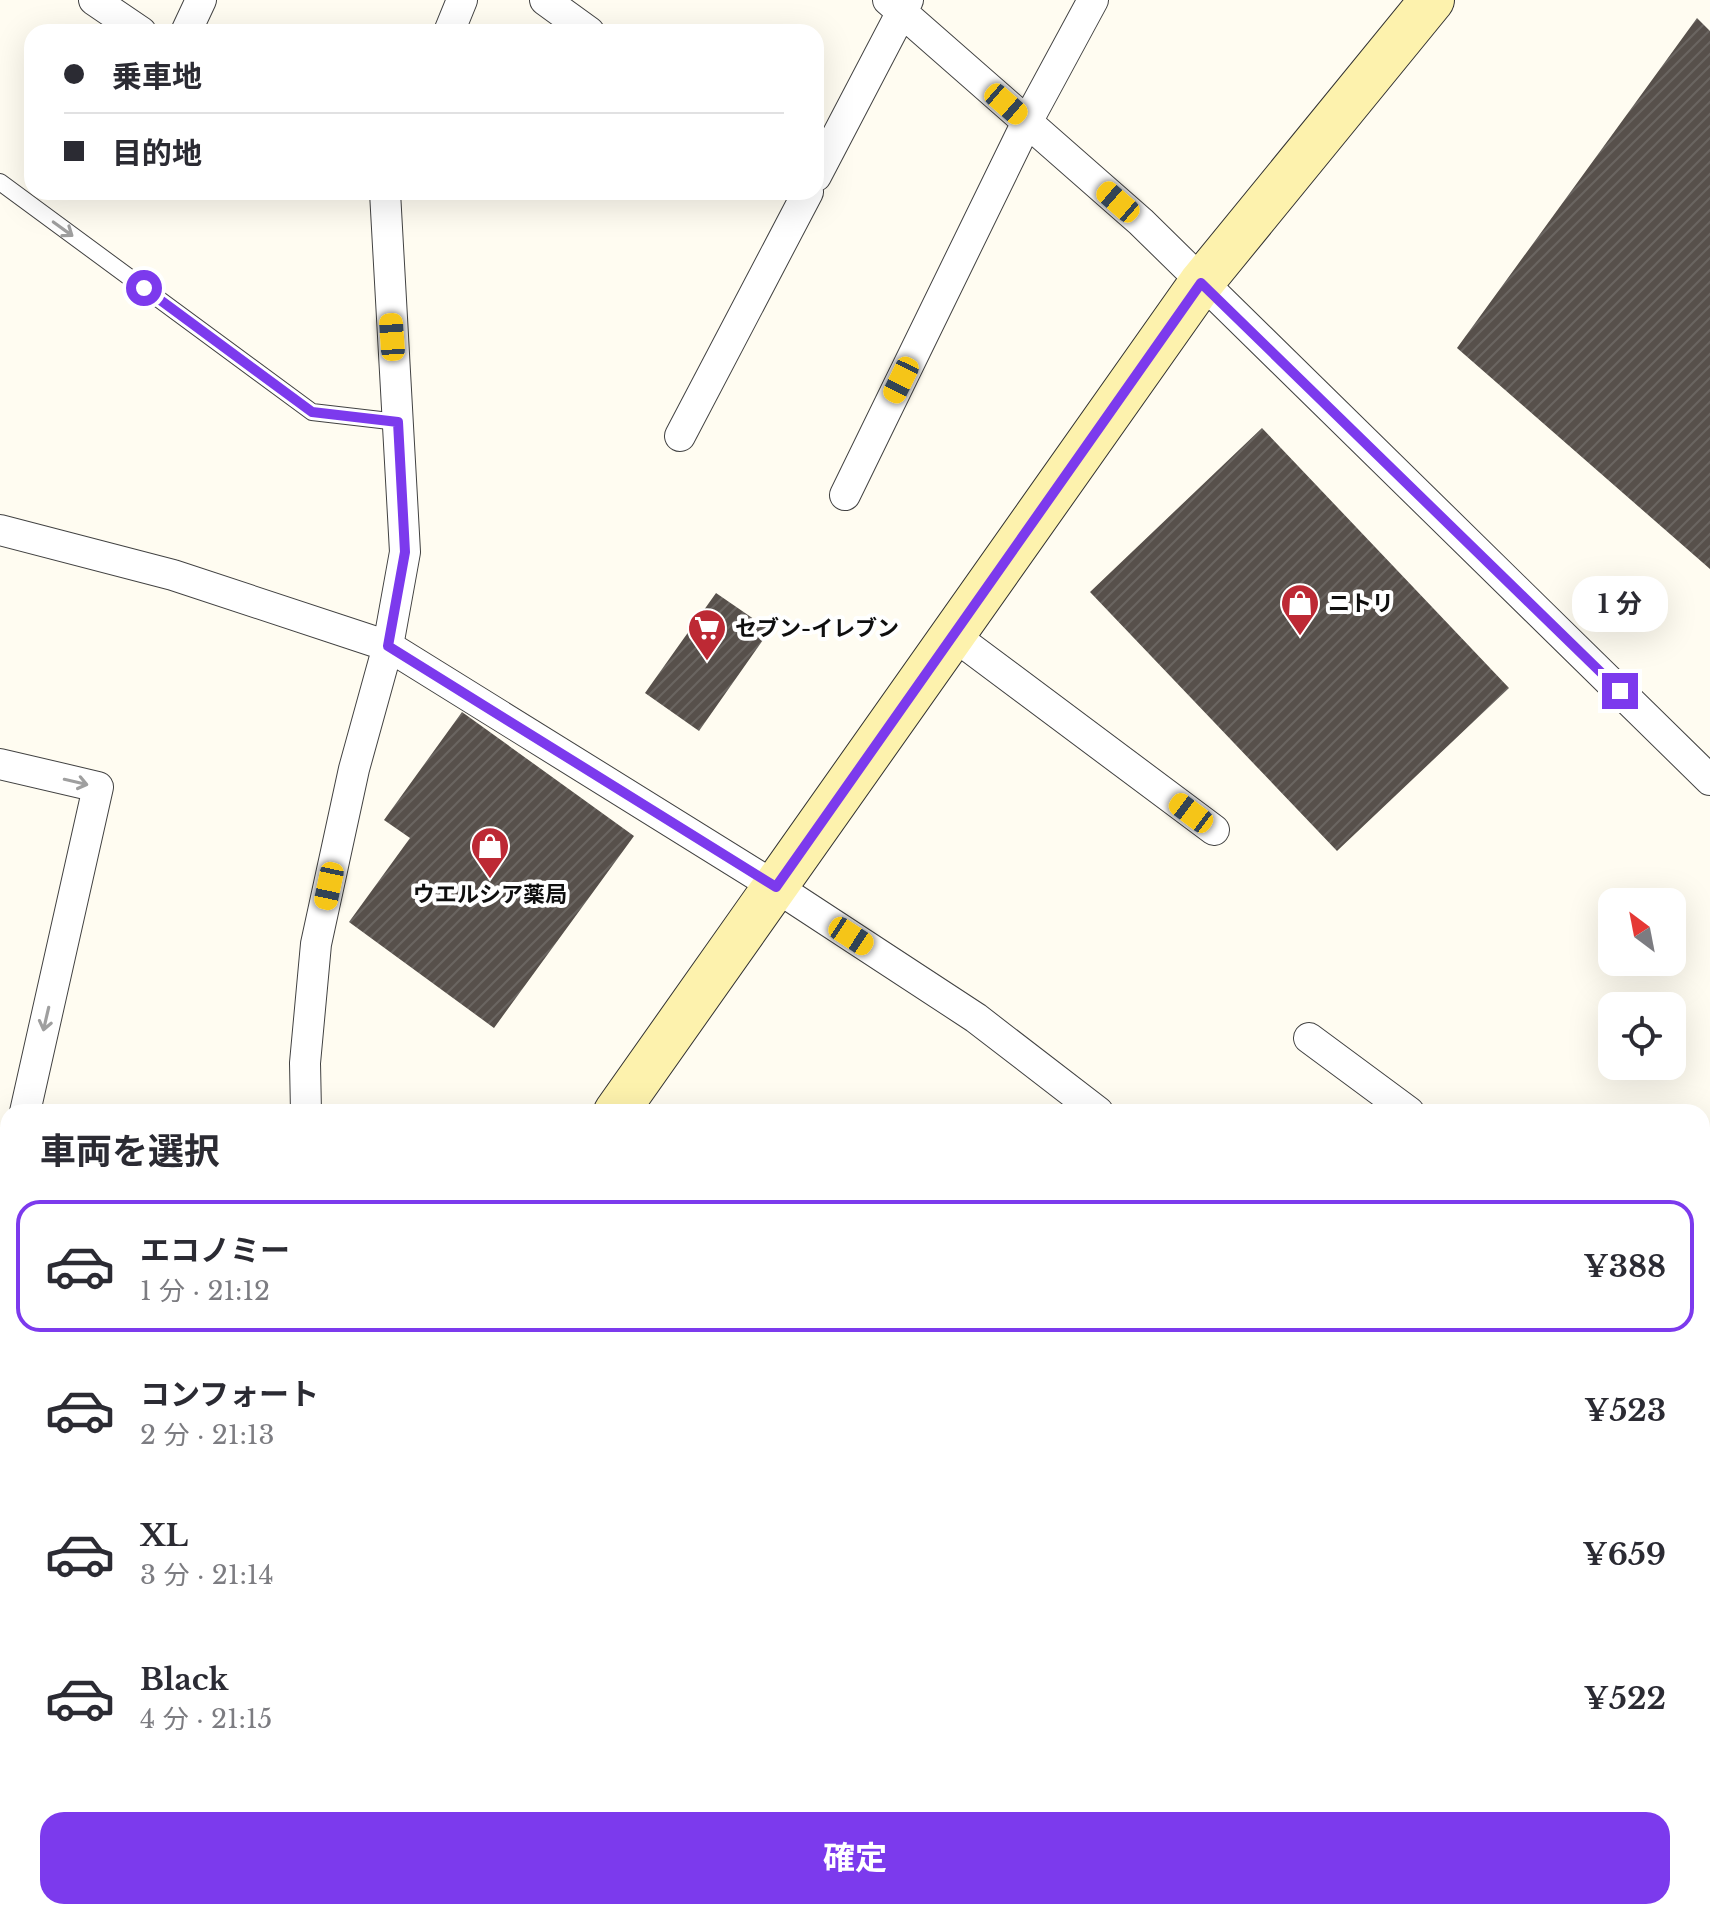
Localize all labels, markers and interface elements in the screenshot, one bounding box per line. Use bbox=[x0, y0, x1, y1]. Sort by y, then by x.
text: 乗車地 bbox=[112, 58, 202, 95]
car bbox=[980, 79, 1032, 129]
text: 目的地 bbox=[112, 135, 202, 172]
car bbox=[1092, 177, 1144, 227]
one-way arrow bbox=[52, 220, 73, 237]
route start bbox=[126, 270, 162, 306]
car bbox=[378, 312, 406, 362]
car bbox=[880, 353, 922, 407]
callout: 1 分 bbox=[1572, 575, 1668, 631]
shop icon: ニトリ bbox=[1279, 582, 1321, 637]
text: 1 分 bbox=[1598, 588, 1642, 620]
place label: ニトリ bbox=[1328, 590, 1394, 617]
supermarket icon: セブン-イレブン bbox=[686, 607, 728, 662]
place label: セブン-イレブン bbox=[735, 615, 899, 642]
route end bbox=[1602, 673, 1638, 709]
one-way arrow bbox=[62, 775, 88, 790]
car bbox=[1165, 789, 1217, 837]
shop icon: ウエルシア薬局 bbox=[469, 825, 511, 880]
car bbox=[312, 860, 346, 912]
place label: ウエルシア薬局 bbox=[413, 881, 567, 908]
north arrow bbox=[1598, 888, 1686, 976]
map controls bbox=[1598, 888, 1686, 1080]
car bbox=[824, 913, 878, 959]
button: locate bbox=[1598, 992, 1686, 1080]
one-way arrow bbox=[38, 1005, 53, 1031]
text: 車両を選択 bbox=[40, 1129, 220, 1174]
icon: car bbox=[44, 1230, 116, 1302]
text: エコノミー bbox=[140, 1232, 290, 1269]
text: ¥388 bbox=[1583, 1248, 1666, 1285]
text: 1 分 · 21:12 bbox=[140, 1275, 270, 1307]
icon: car bbox=[44, 1374, 116, 1446]
text: コンフォート bbox=[140, 1376, 319, 1413]
text: ¥523 bbox=[1584, 1392, 1666, 1429]
text: 2 分 · 21:13 bbox=[140, 1419, 274, 1451]
text: XL bbox=[140, 1517, 188, 1554]
icon: car bbox=[44, 1518, 116, 1590]
text: ¥659 bbox=[1582, 1536, 1666, 1573]
text: 3 分 · 21:14 bbox=[140, 1559, 274, 1591]
text: Black bbox=[140, 1661, 228, 1698]
icon: car bbox=[44, 1662, 116, 1734]
text: ¥522 bbox=[1584, 1680, 1666, 1717]
text: 4 分 · 21:15 bbox=[140, 1703, 272, 1735]
button: 確定 bbox=[40, 1812, 1670, 1904]

